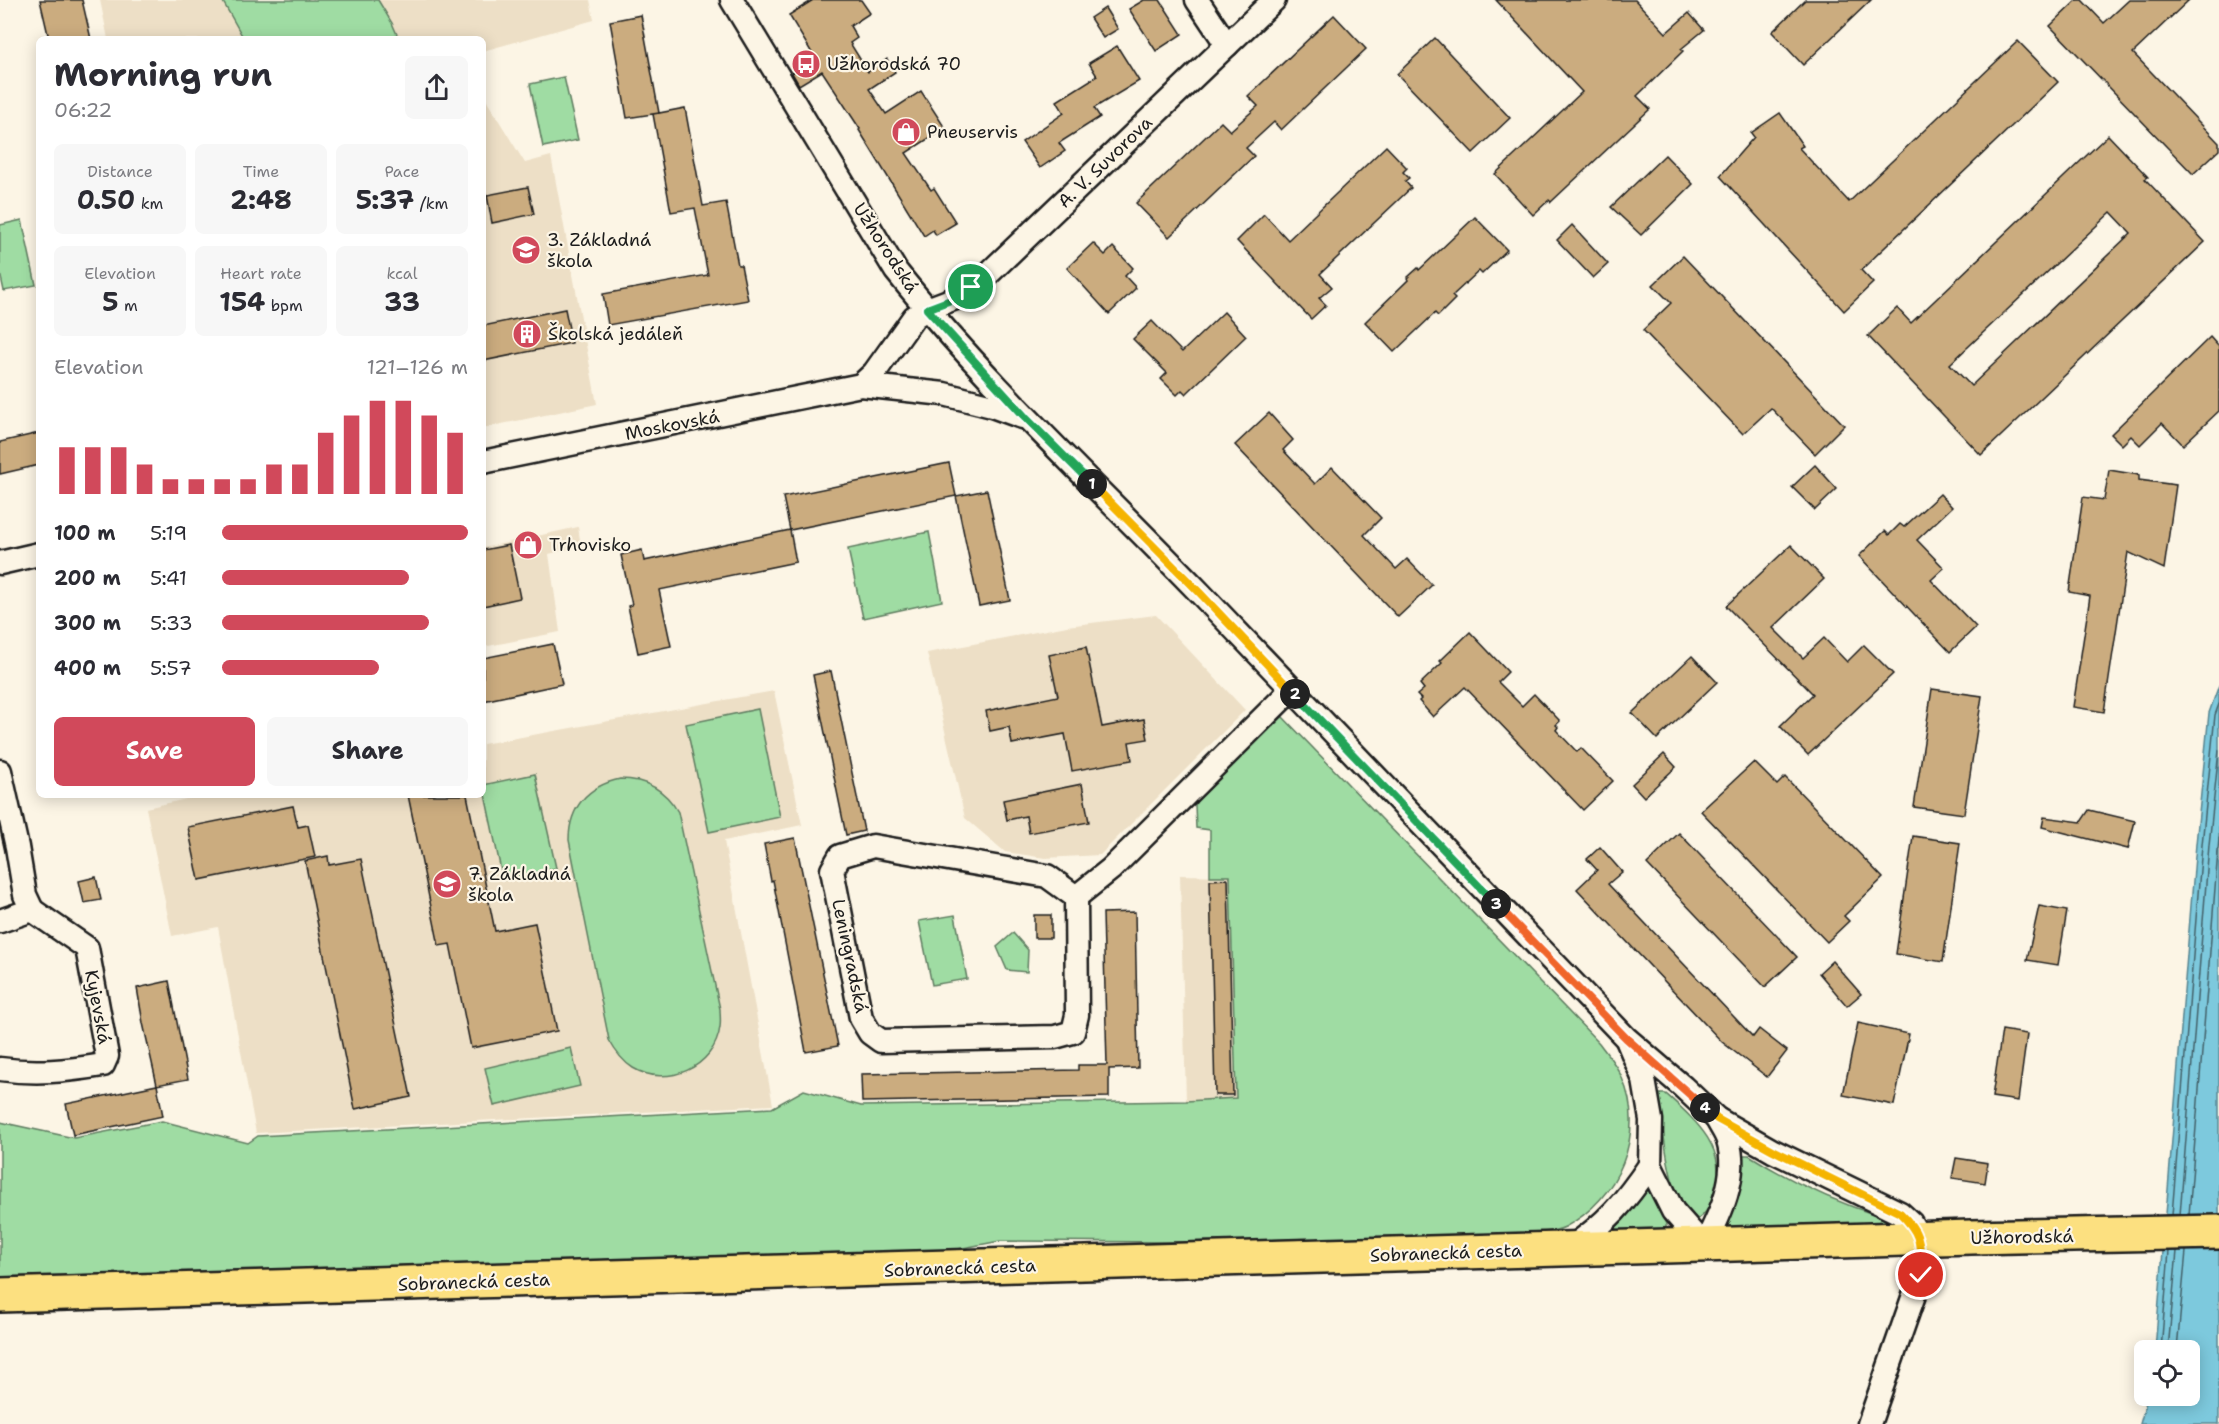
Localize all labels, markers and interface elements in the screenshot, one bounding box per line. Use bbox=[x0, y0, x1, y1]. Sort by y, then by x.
bus stop icon: Užhorodská 70 bbox=[790, 48, 822, 80]
text: Morning run bbox=[54, 52, 272, 97]
place label: Užhorodská 70 bbox=[827, 52, 961, 76]
button: share bbox=[405, 56, 468, 119]
text: 06:22 bbox=[54, 97, 112, 123]
street label: A. V. Suvorova bbox=[1052, 111, 1158, 213]
shop icon: Pneuservis bbox=[890, 116, 922, 148]
place label: Pneuservis bbox=[927, 120, 1018, 144]
text: Distance bbox=[87, 161, 153, 182]
text: Time bbox=[243, 161, 279, 182]
text: Pace bbox=[384, 161, 420, 182]
text: 0.50 bbox=[77, 182, 135, 217]
text: 2:48 bbox=[230, 182, 292, 217]
text: 5:37 bbox=[356, 182, 414, 217]
text: km bbox=[135, 193, 163, 214]
text: /km bbox=[414, 193, 448, 214]
street label: Užhorodská bbox=[848, 198, 924, 298]
place label: 3. Základná škola bbox=[547, 228, 651, 273]
school or university icon: 3. Základná škola bbox=[510, 234, 542, 266]
pin bbox=[945, 261, 996, 312]
text: Elevation bbox=[84, 263, 156, 284]
text: Heart rate bbox=[220, 263, 302, 284]
text: kcal bbox=[386, 263, 418, 284]
icon: arrive bbox=[954, 270, 987, 303]
text: 5 bbox=[102, 284, 119, 319]
text: 154 bbox=[219, 284, 265, 319]
text: 33 bbox=[384, 284, 420, 319]
text: m bbox=[119, 295, 138, 316]
text: bpm bbox=[265, 295, 303, 316]
building icon: Školská jedáleň bbox=[511, 318, 543, 350]
place label: Školská jedáleň bbox=[548, 322, 683, 346]
text: Elevation bbox=[54, 354, 144, 380]
text: 121–126 m bbox=[367, 354, 468, 380]
street label: Moskovská bbox=[623, 404, 721, 446]
pin: 1 bbox=[1077, 469, 1107, 499]
text: 1 bbox=[1088, 473, 1096, 494]
text: 100 m bbox=[54, 520, 116, 546]
text: 5:19 bbox=[150, 520, 187, 546]
shop icon: Trhovisko bbox=[512, 529, 544, 561]
place label: Trhovisko bbox=[549, 533, 631, 557]
text: 200 m bbox=[54, 565, 121, 591]
text: 5:41 bbox=[150, 565, 187, 591]
text: 300 m bbox=[54, 610, 121, 636]
text: 5:33 bbox=[150, 610, 193, 636]
text: 400 m bbox=[54, 655, 121, 681]
text: 5:57 bbox=[150, 655, 192, 681]
pin: 2 bbox=[1280, 679, 1310, 709]
text: 2 bbox=[1289, 683, 1301, 704]
button: Save bbox=[54, 717, 255, 786]
button: Share bbox=[267, 717, 468, 786]
place label: 7. Základná škola bbox=[468, 862, 571, 907]
school or university icon: 7. Základná škola bbox=[431, 868, 463, 900]
pin: 3 bbox=[1481, 889, 1511, 919]
text: 3 bbox=[1490, 893, 1502, 914]
street label: Leningradská bbox=[826, 897, 874, 1015]
street label: Kyjevská bbox=[79, 968, 117, 1046]
pin: 4 bbox=[1690, 1093, 1720, 1123]
text: 4 bbox=[1699, 1097, 1711, 1118]
street label: Užhorodská bbox=[1970, 1224, 2074, 1250]
street label: Sobranecká cesta bbox=[1370, 1238, 1522, 1268]
pin bbox=[1895, 1249, 1946, 1300]
street label: Sobranecká cesta bbox=[884, 1253, 1036, 1283]
icon: check bbox=[1904, 1258, 1937, 1291]
street label: Sobranecká cesta bbox=[398, 1267, 550, 1297]
map controls bbox=[2134, 1340, 2200, 1406]
button: locate bbox=[2134, 1340, 2200, 1406]

